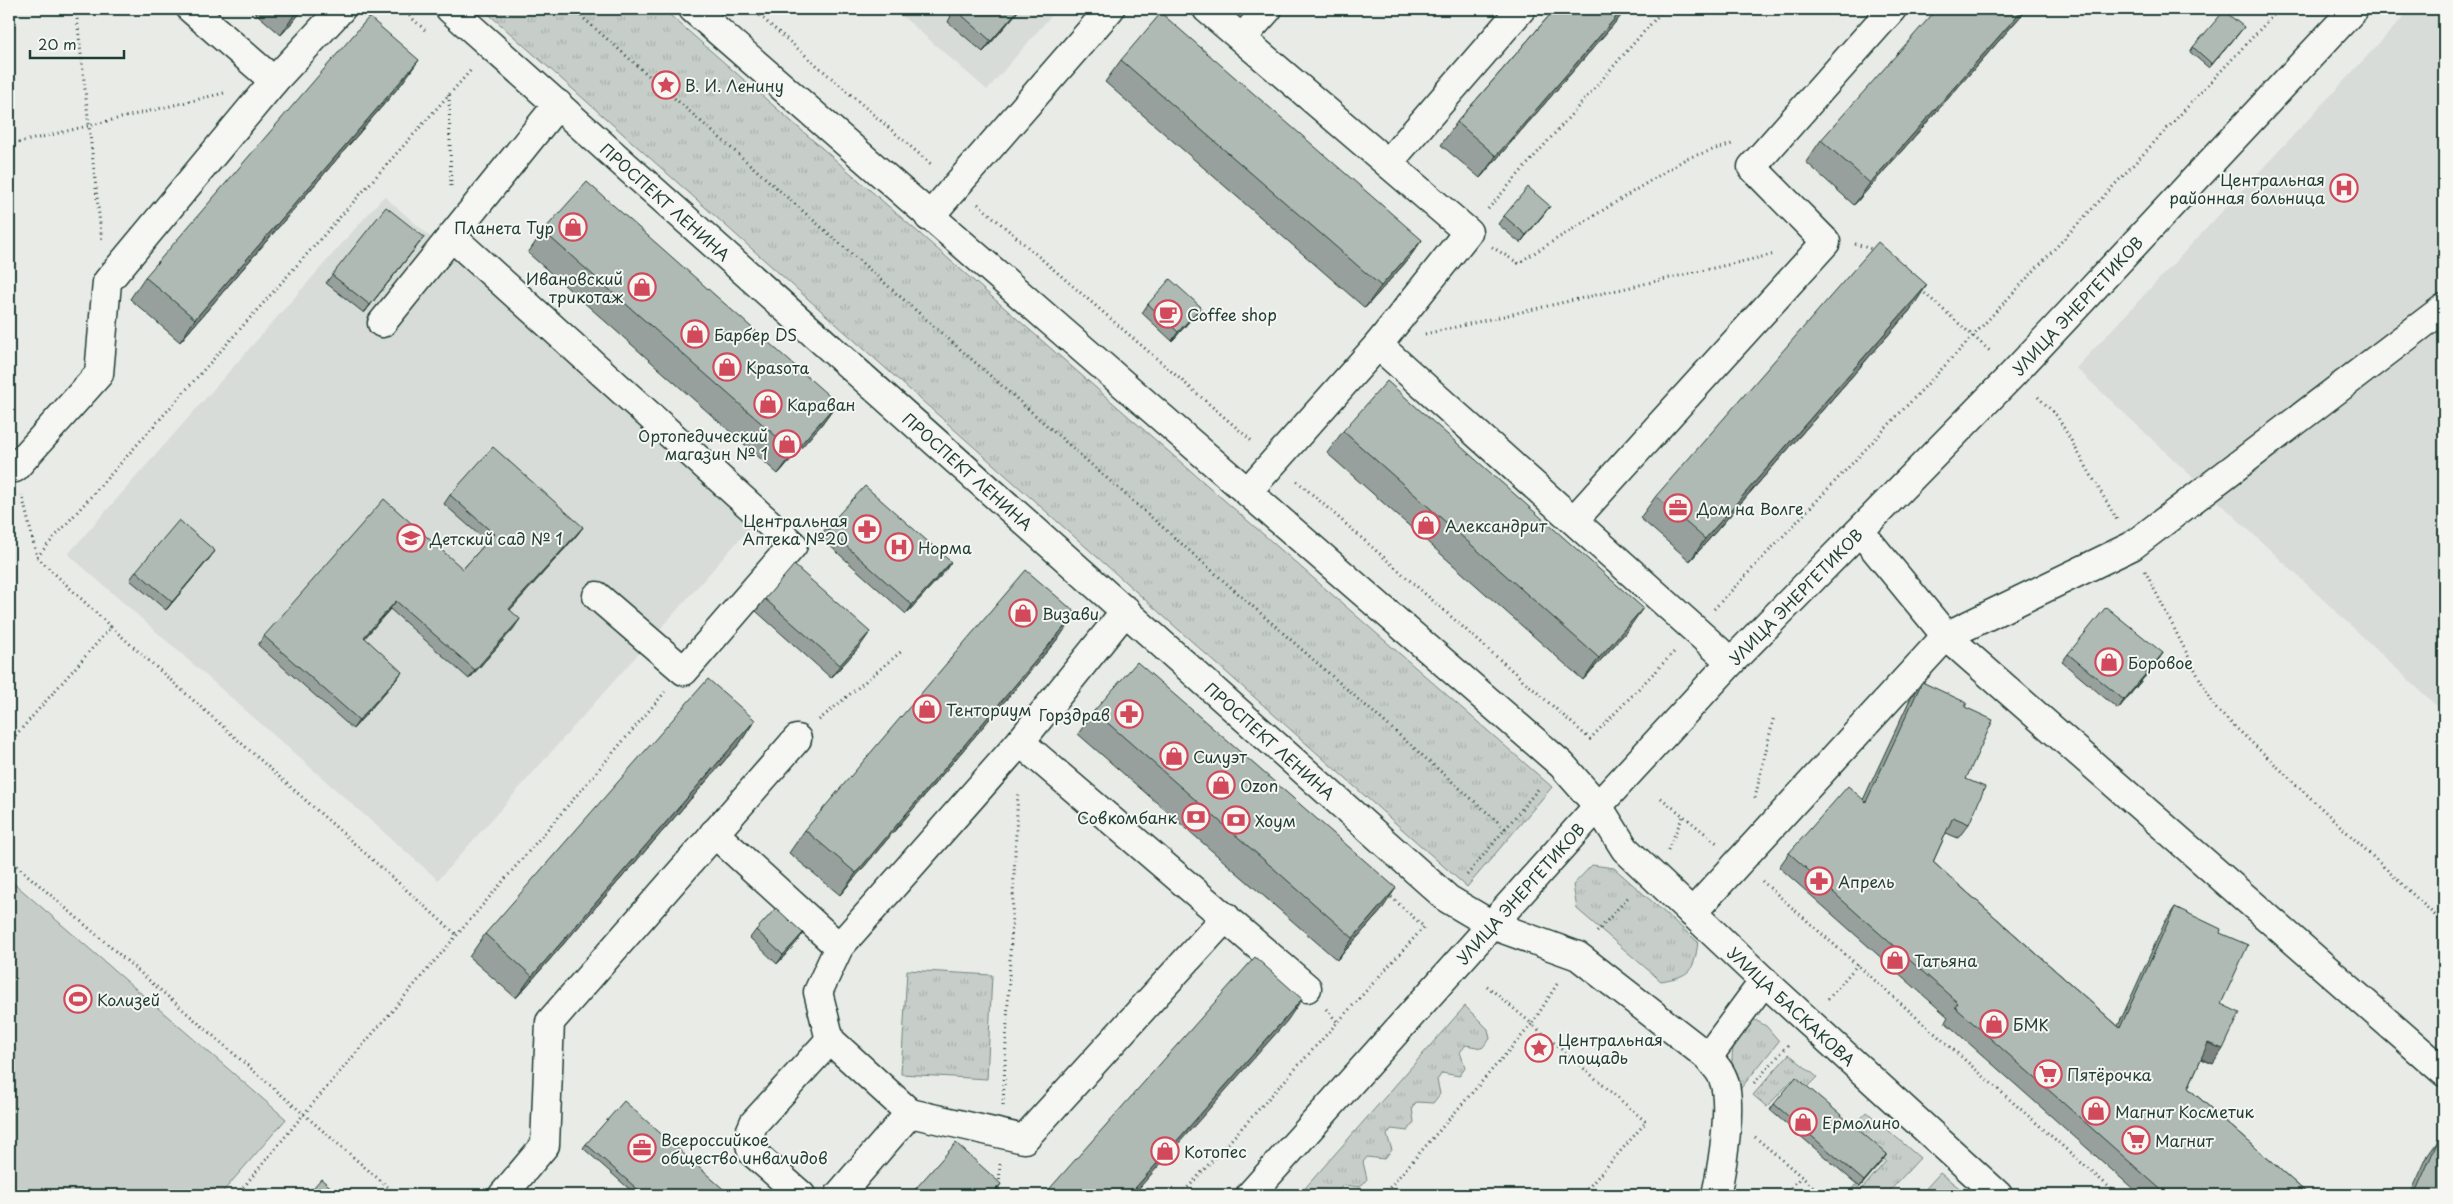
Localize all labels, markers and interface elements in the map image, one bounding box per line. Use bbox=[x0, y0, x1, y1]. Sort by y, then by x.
scale bar bbox=[30, 28, 124, 60]
text: 20 m bbox=[38, 32, 77, 55]
place icon: В. И. Ленину bbox=[651, 70, 681, 100]
place label: В. И. Ленину bbox=[685, 73, 784, 97]
street label: ПРОСПЕКТ ЛЕНИНА bbox=[595, 137, 736, 266]
place label: Центральная районная больница bbox=[2169, 167, 2325, 209]
hospital icon: Центральная районная больница bbox=[2329, 173, 2359, 203]
shop icon: Планета Тур bbox=[558, 212, 588, 242]
place label: Планета Тур bbox=[454, 215, 554, 239]
street label: УЛИЦА ЭНЕРГЕТИКОВ bbox=[2006, 230, 2148, 380]
place label: Ивановский трикотаж bbox=[526, 266, 623, 308]
shop icon: Ивановский трикотаж bbox=[627, 272, 657, 302]
cafe icon: Coffee shop bbox=[1153, 299, 1183, 329]
place label: Coffee shop bbox=[1187, 302, 1277, 326]
shop icon: Барбер DS bbox=[680, 319, 710, 349]
place label: Барбер DS bbox=[714, 322, 797, 346]
shop icon: Краsота bbox=[712, 352, 742, 382]
place label: Краsота bbox=[746, 355, 809, 379]
shop icon: Караван bbox=[753, 389, 783, 419]
place label: Караван bbox=[787, 392, 856, 416]
street label: ПРОСПЕКТ ЛЕНИНА bbox=[898, 406, 1038, 535]
place label: Ортопедический магазин № 1 bbox=[638, 423, 768, 465]
shop icon: Ортопедический магазин № 1 bbox=[772, 429, 802, 459]
office icon: Дом на Волге bbox=[1663, 493, 1693, 523]
place label: Дом на Волге bbox=[1696, 496, 1803, 520]
place label: Центральная Аптека №20 bbox=[743, 508, 848, 550]
shop icon: Александрит bbox=[1411, 510, 1441, 540]
place label: Александрит bbox=[1445, 513, 1548, 537]
pharmacy icon: Центральная Аптека №20 bbox=[852, 514, 882, 544]
school or university icon: Детский сад № 1 bbox=[396, 523, 426, 553]
street label: УЛИЦА ЭНЕРГЕТИКОВ bbox=[1723, 523, 1868, 670]
place label: Детский сад № 1 bbox=[429, 526, 563, 550]
hospital icon: Норма bbox=[884, 532, 914, 562]
place label: Норма bbox=[918, 535, 972, 559]
shop icon: Визави bbox=[1008, 598, 1038, 628]
place label: Визави bbox=[1042, 601, 1099, 625]
shop icon: Боровое bbox=[2094, 647, 2124, 677]
place label: Боровое bbox=[2128, 650, 2193, 674]
street label: ПРОСПЕКТ ЛЕНИНА bbox=[1200, 676, 1340, 805]
shop icon: Тенториум bbox=[912, 694, 942, 724]
place label: Тенториум bbox=[946, 697, 1032, 721]
pharmacy icon: Горздрав bbox=[1114, 699, 1144, 729]
place label: Горздрав bbox=[1039, 702, 1110, 726]
shop icon: Силуэт bbox=[1159, 741, 1189, 771]
place label: Силуэт bbox=[1193, 744, 1247, 768]
shop icon: Ozon bbox=[1206, 770, 1236, 800]
place label: Ozon bbox=[1240, 773, 1278, 797]
bank icon: Совкомбанк bbox=[1181, 802, 1211, 832]
place label: Совкомбанк bbox=[1077, 805, 1177, 829]
bank icon: Хоум bbox=[1221, 805, 1251, 835]
place label: Хоум bbox=[1255, 808, 1296, 832]
street label: УЛИЦА ЭНЕРГЕТИКОВ bbox=[1450, 817, 1590, 969]
pharmacy icon: Апрель bbox=[1804, 866, 1834, 896]
place label: Апрель bbox=[1838, 869, 1894, 893]
street label: УЛИЦА БАСКАКОВА bbox=[1722, 941, 1861, 1071]
shop icon: Татьяна bbox=[1880, 945, 1910, 975]
place label: Татьяна bbox=[1914, 948, 1977, 972]
sports icon: Колизей bbox=[63, 984, 93, 1014]
place label: Колизей bbox=[97, 987, 160, 1011]
shop icon: БМК bbox=[1979, 1009, 2009, 1039]
place label: БМК bbox=[2013, 1012, 2049, 1036]
place label: Центральная площадь bbox=[1558, 1027, 1663, 1069]
place icon: Центральная площадь bbox=[1524, 1033, 1554, 1063]
supermarket icon: Пятёрочка bbox=[2033, 1059, 2063, 1089]
place label: Пятёрочка bbox=[2067, 1062, 2152, 1086]
shop icon: Магнит Косметик bbox=[2081, 1096, 2111, 1126]
place label: Магнит Косметик bbox=[2115, 1099, 2255, 1123]
shop icon: Ермолино bbox=[1788, 1107, 1818, 1137]
place label: Ермолино bbox=[1822, 1110, 1900, 1134]
supermarket icon: Магнит bbox=[2121, 1125, 2151, 1155]
place label: Всероссийкое общество инвалидов bbox=[661, 1127, 828, 1169]
place label: Магнит bbox=[2155, 1128, 2215, 1152]
office icon: Всероссийкое общество инвалидов bbox=[627, 1133, 657, 1163]
shop icon: Котопес bbox=[1150, 1136, 1180, 1166]
place label: Котопес bbox=[1184, 1139, 1247, 1163]

